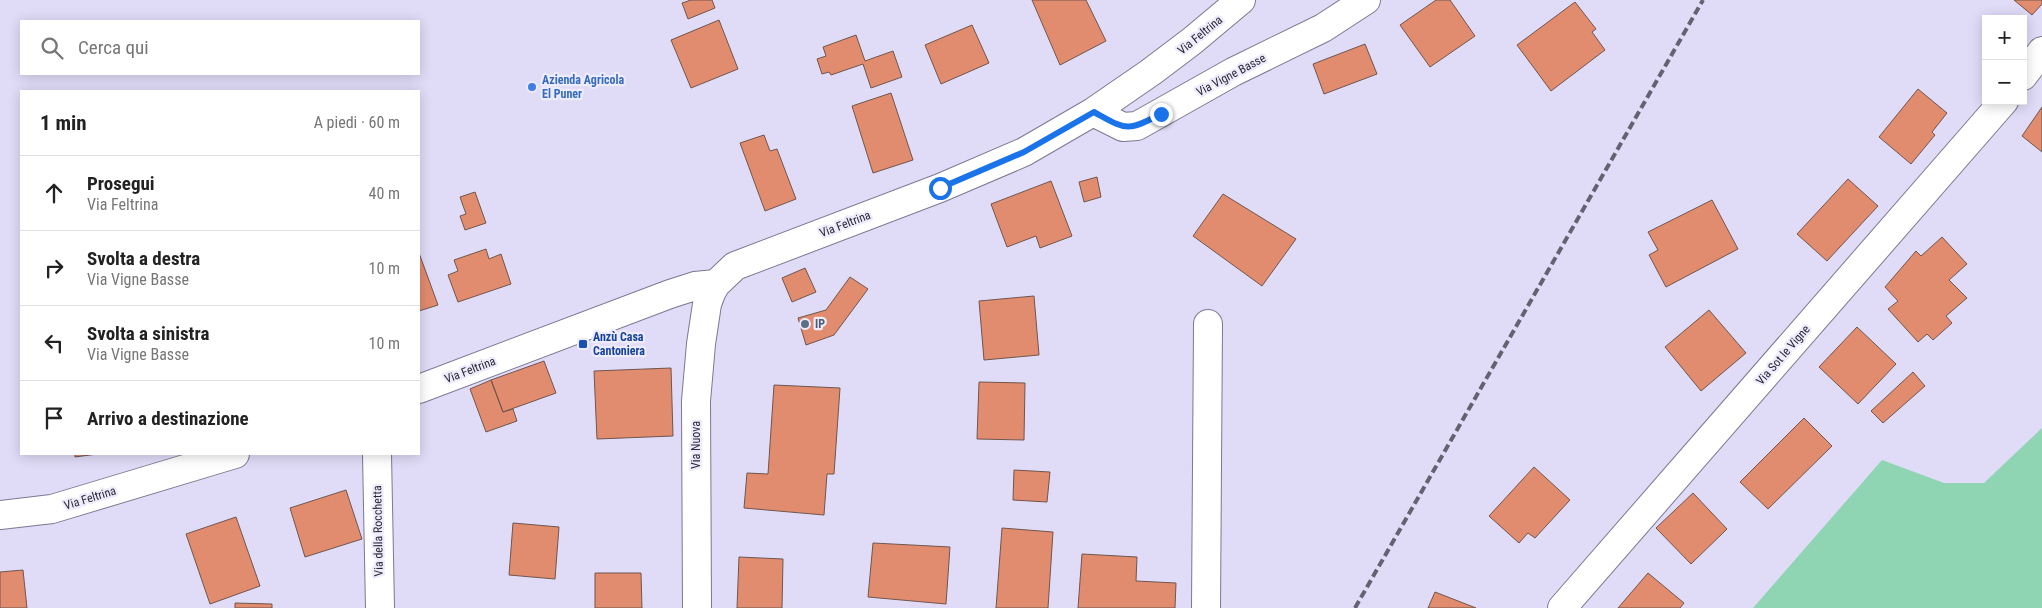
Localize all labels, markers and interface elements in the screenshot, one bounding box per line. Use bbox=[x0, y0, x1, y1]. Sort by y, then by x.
street label: Via Feltrina bbox=[1175, 13, 1225, 57]
map controls bbox=[1982, 15, 2027, 105]
button: + bbox=[1982, 15, 2027, 60]
search box bbox=[20, 20, 420, 75]
icon: search bbox=[38, 34, 66, 62]
text: Cerca qui bbox=[78, 36, 149, 59]
street label: Via Vigne Basse bbox=[1194, 51, 1268, 99]
button: − bbox=[1982, 60, 2027, 105]
place label: Azienda Agricola El Puner bbox=[542, 73, 624, 101]
marker: Azienda Agricola El Puner bbox=[526, 81, 538, 93]
route end bbox=[1150, 103, 1173, 126]
text: 1 min bbox=[40, 111, 87, 135]
text: A piedi · 60 m bbox=[314, 113, 400, 132]
text: Prosegui bbox=[87, 172, 155, 195]
route start bbox=[929, 177, 952, 200]
icon: ahead bbox=[40, 179, 68, 207]
text: 40 m bbox=[368, 184, 400, 203]
text: Via Feltrina bbox=[87, 195, 158, 214]
street label: Via Feltrina bbox=[818, 208, 873, 240]
text: Svolta a destra bbox=[87, 247, 200, 270]
icon: right bbox=[40, 254, 68, 282]
text: 10 m bbox=[368, 259, 400, 278]
text: Via Vigne Basse bbox=[87, 270, 189, 289]
place label: IP bbox=[815, 317, 825, 331]
marker: IP bbox=[799, 318, 811, 330]
text: Svolta a sinistra bbox=[87, 322, 209, 345]
street label: Via Sot le Vigne bbox=[1753, 322, 1813, 388]
icon: left bbox=[40, 329, 68, 357]
place label: Anzù Casa Cantoniera bbox=[593, 330, 645, 358]
text: 10 m bbox=[368, 334, 400, 353]
marker: Anzù Casa Cantoniera bbox=[577, 338, 589, 350]
text: Via Vigne Basse bbox=[87, 345, 189, 364]
street label: Via Feltrina bbox=[443, 354, 498, 386]
icon: arrive bbox=[40, 404, 68, 432]
text: Arrivo a destinazione bbox=[87, 407, 249, 430]
street label: Via Nuova bbox=[689, 421, 703, 469]
street label: Via Feltrina bbox=[62, 483, 118, 513]
street label: Via della Rocchetta bbox=[370, 485, 386, 577]

